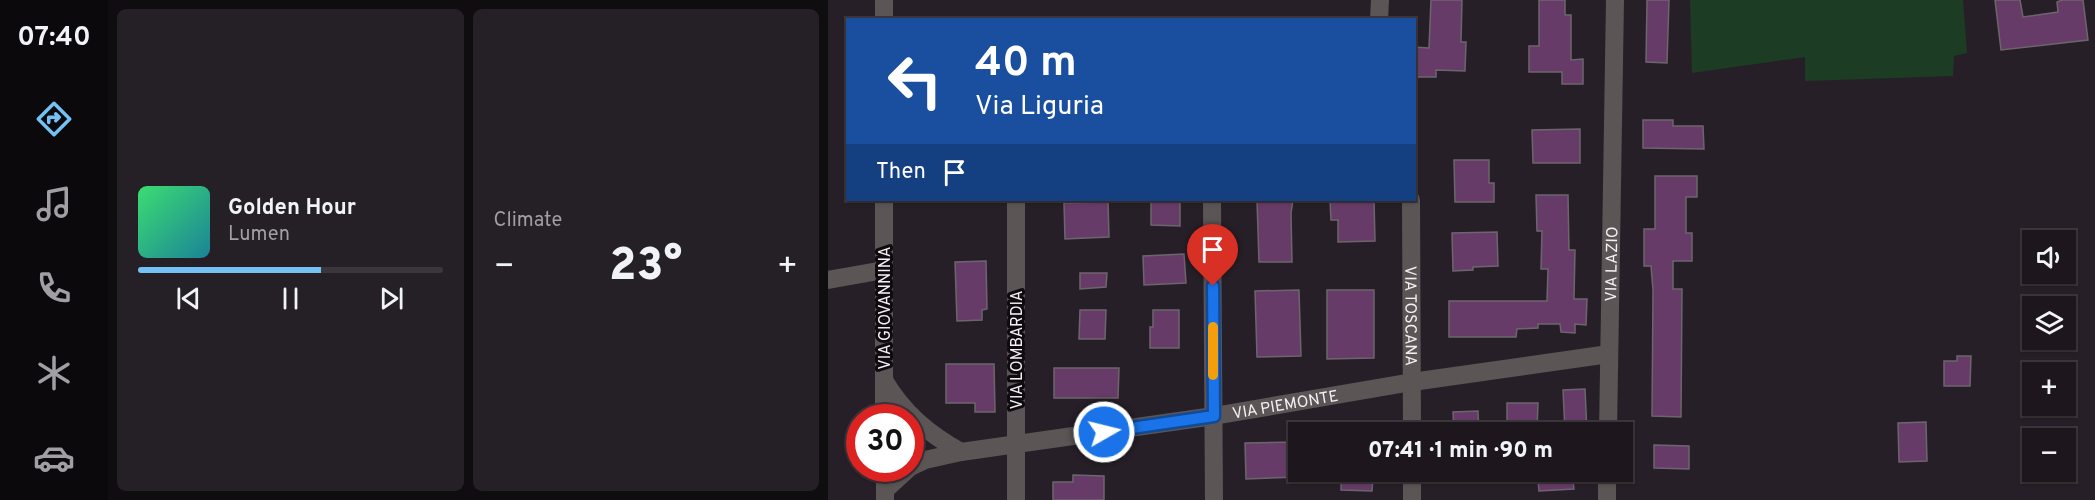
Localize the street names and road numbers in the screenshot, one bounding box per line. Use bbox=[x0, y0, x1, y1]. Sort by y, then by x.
street label: VIA LAZIO bbox=[1602, 226, 1623, 302]
street label: VIA GIOVANNINA bbox=[876, 246, 896, 370]
street label: VIA TOSCANA bbox=[1399, 266, 1420, 366]
street label: VIA LOMBARDIA bbox=[1008, 290, 1028, 410]
street label: VIA PIEMONTE bbox=[1231, 387, 1340, 425]

